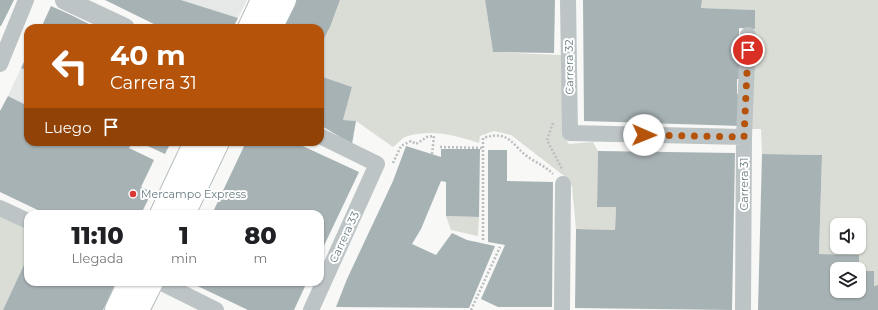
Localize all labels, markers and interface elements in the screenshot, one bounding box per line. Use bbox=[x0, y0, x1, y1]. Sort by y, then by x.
pin bbox=[731, 33, 765, 67]
text: 40 m bbox=[110, 38, 186, 72]
street label: Carrera 32 bbox=[562, 39, 576, 95]
icon: arrive bbox=[737, 39, 759, 61]
icon: left bbox=[44, 40, 96, 92]
text: Carrera 31 bbox=[110, 72, 197, 94]
position arrow bbox=[623, 114, 665, 156]
icon: arrive bbox=[100, 116, 122, 138]
text: Luego bbox=[44, 118, 92, 137]
street label: Carrera 31 bbox=[737, 158, 751, 210]
place label: Mercampo Express bbox=[141, 187, 247, 201]
marker: Mercampo Express bbox=[128, 189, 138, 199]
street label: Carrera 33 bbox=[326, 209, 362, 265]
map controls bbox=[830, 218, 866, 298]
button: sound bbox=[830, 218, 866, 254]
text: 11:10 bbox=[71, 221, 124, 250]
text: 1 bbox=[179, 221, 189, 250]
text: 80 bbox=[244, 221, 277, 250]
text: Llegada bbox=[71, 250, 123, 266]
text: min bbox=[171, 250, 197, 266]
text: m bbox=[254, 250, 267, 266]
button: layers bbox=[830, 262, 866, 298]

